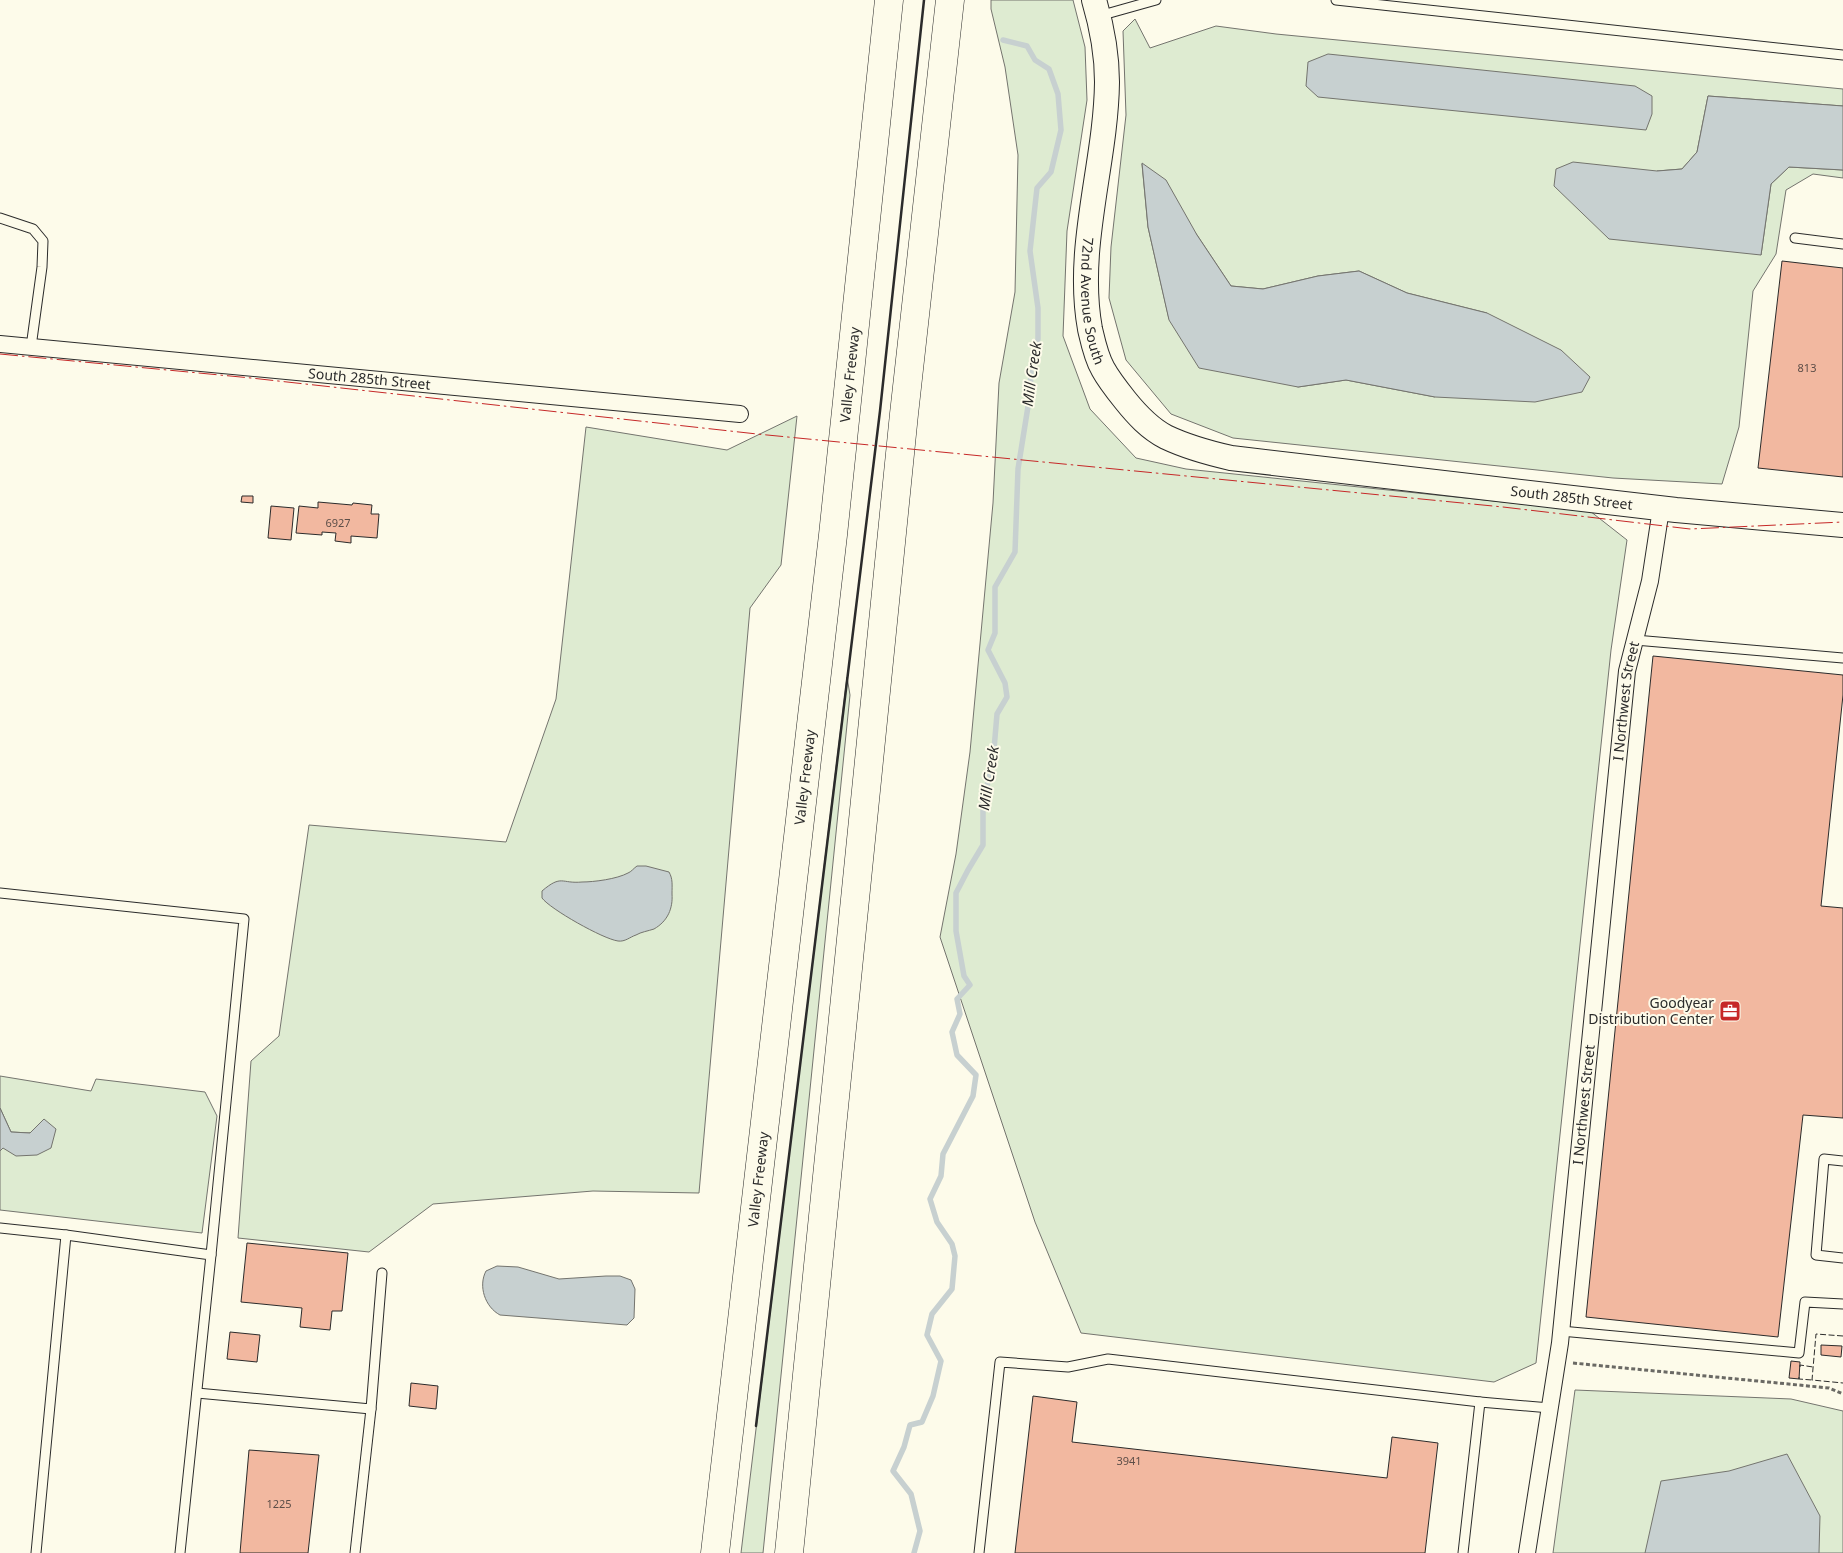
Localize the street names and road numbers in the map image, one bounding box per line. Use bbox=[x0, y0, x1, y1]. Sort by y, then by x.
street label: 72nd Avenue South bbox=[1077, 236, 1109, 367]
street label: Valley Freeway bbox=[835, 325, 864, 423]
street label: South 285th Street bbox=[307, 363, 431, 394]
street label: South 285th Street bbox=[1510, 481, 1634, 514]
street label: I Northwest Street bbox=[1608, 639, 1643, 762]
street label: Valley Freeway bbox=[789, 728, 819, 826]
street label: I Northwest Street bbox=[1568, 1044, 1599, 1166]
street label: Valley Freeway bbox=[743, 1130, 773, 1228]

